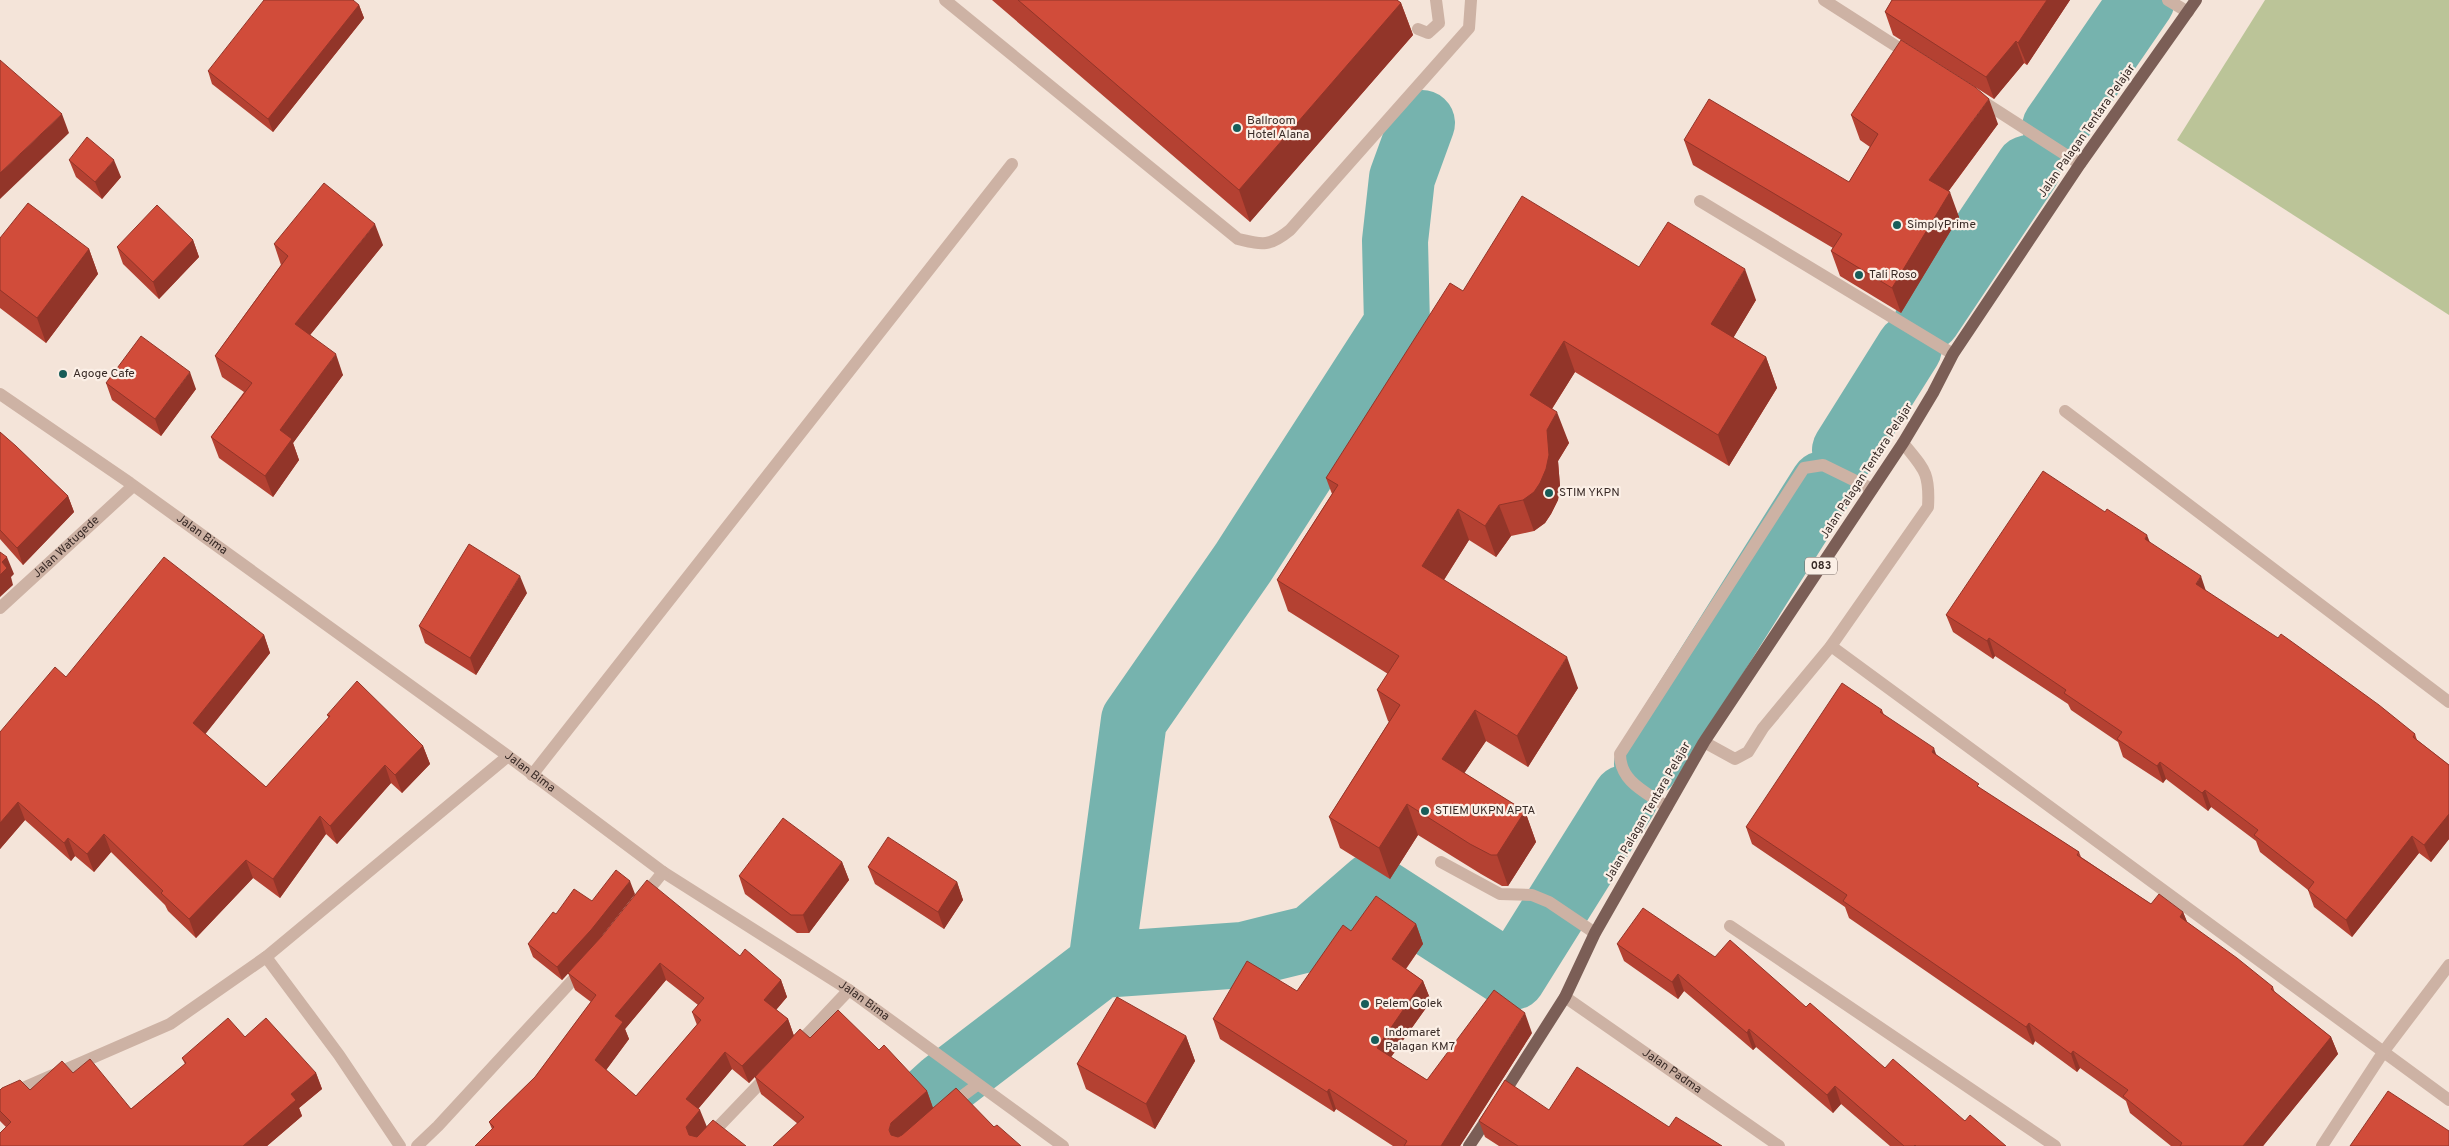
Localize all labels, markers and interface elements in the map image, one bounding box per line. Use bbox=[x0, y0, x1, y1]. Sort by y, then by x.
street label: Jalan Palagan Tentara Pelajar bbox=[2035, 61, 2139, 201]
place label: Ballroom Hotel Alana bbox=[1247, 113, 1309, 143]
marker: Ballroom Hotel Alana bbox=[1231, 122, 1243, 134]
place label: SimplyPrime bbox=[1907, 217, 1976, 233]
marker: SimplyPrime bbox=[1891, 219, 1903, 231]
place label: Tali Roso bbox=[1869, 267, 1917, 283]
marker: Tali Roso bbox=[1853, 269, 1865, 281]
place label: Agoge Cafe bbox=[73, 366, 135, 382]
marker: Agoge Cafe bbox=[57, 368, 69, 380]
street label: Jalan Palagan Tentara Pelajar bbox=[1817, 400, 1917, 542]
place label: STIM YKPN bbox=[1559, 485, 1620, 501]
marker: STIM YKPN bbox=[1543, 487, 1555, 499]
street label: Jalan Bima bbox=[173, 511, 231, 559]
street label: Jalan Watugede bbox=[29, 512, 103, 582]
road number: 083 bbox=[1805, 558, 1837, 574]
street label: Jalan Palagan Tentara Pelajar bbox=[1601, 739, 1695, 885]
street label: Jalan Bima bbox=[501, 748, 558, 797]
place label: STIEM UKPN APTA bbox=[1435, 803, 1535, 819]
marker: STIEM UKPN APTA bbox=[1419, 805, 1431, 817]
street label: Jalan Bima bbox=[835, 977, 893, 1025]
place label: Pelem Golek bbox=[1375, 996, 1443, 1012]
marker: Pelem Golek bbox=[1359, 998, 1371, 1010]
place label: Indomaret Palagan KM7 bbox=[1385, 1025, 1455, 1055]
marker: Indomaret Palagan KM7 bbox=[1369, 1034, 1381, 1046]
street label: Jalan Padma bbox=[1639, 1045, 1705, 1098]

